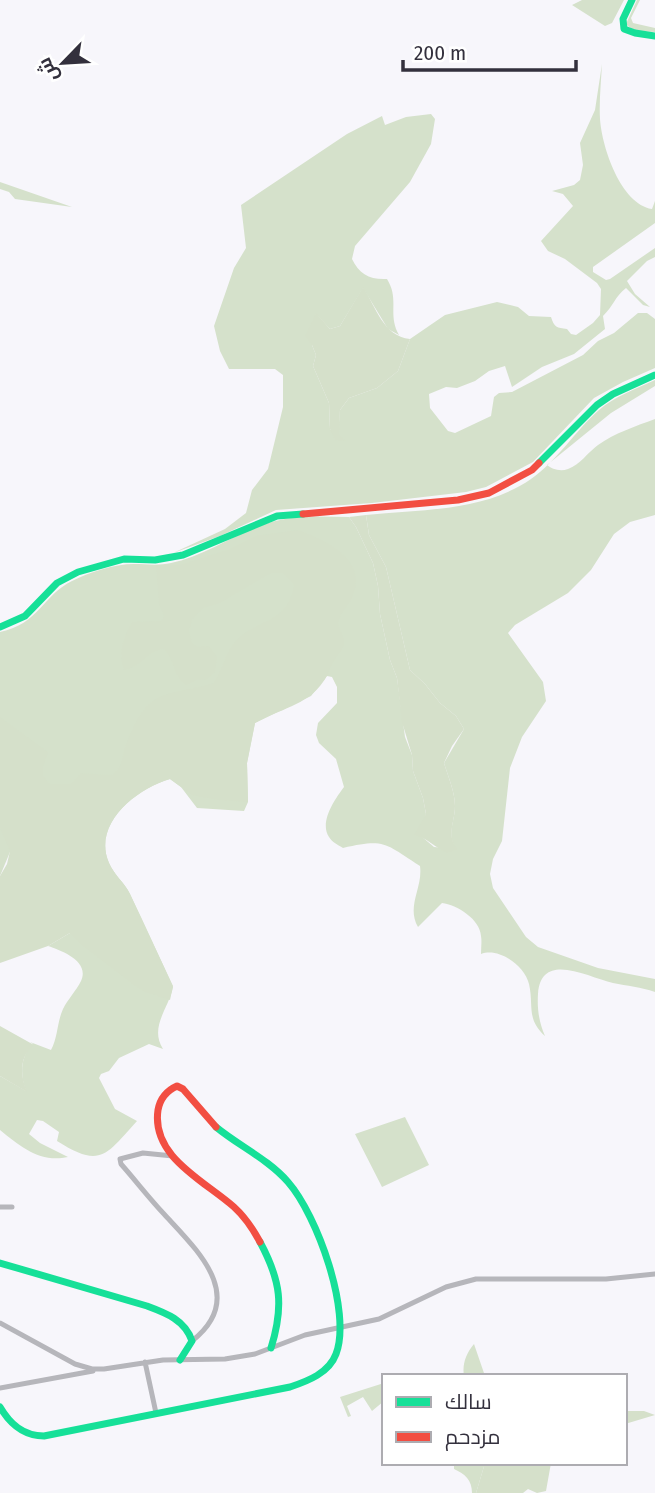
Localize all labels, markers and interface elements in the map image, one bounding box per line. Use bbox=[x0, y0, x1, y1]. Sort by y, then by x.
north arrow bbox=[28, 28, 98, 98]
scale bar bbox=[403, 28, 576, 72]
text: 200 m bbox=[414, 40, 466, 66]
text: ش bbox=[32, 54, 64, 86]
legend bbox=[382, 1374, 627, 1465]
text: سالك bbox=[445, 1389, 492, 1415]
text: مزدحم bbox=[445, 1424, 500, 1451]

